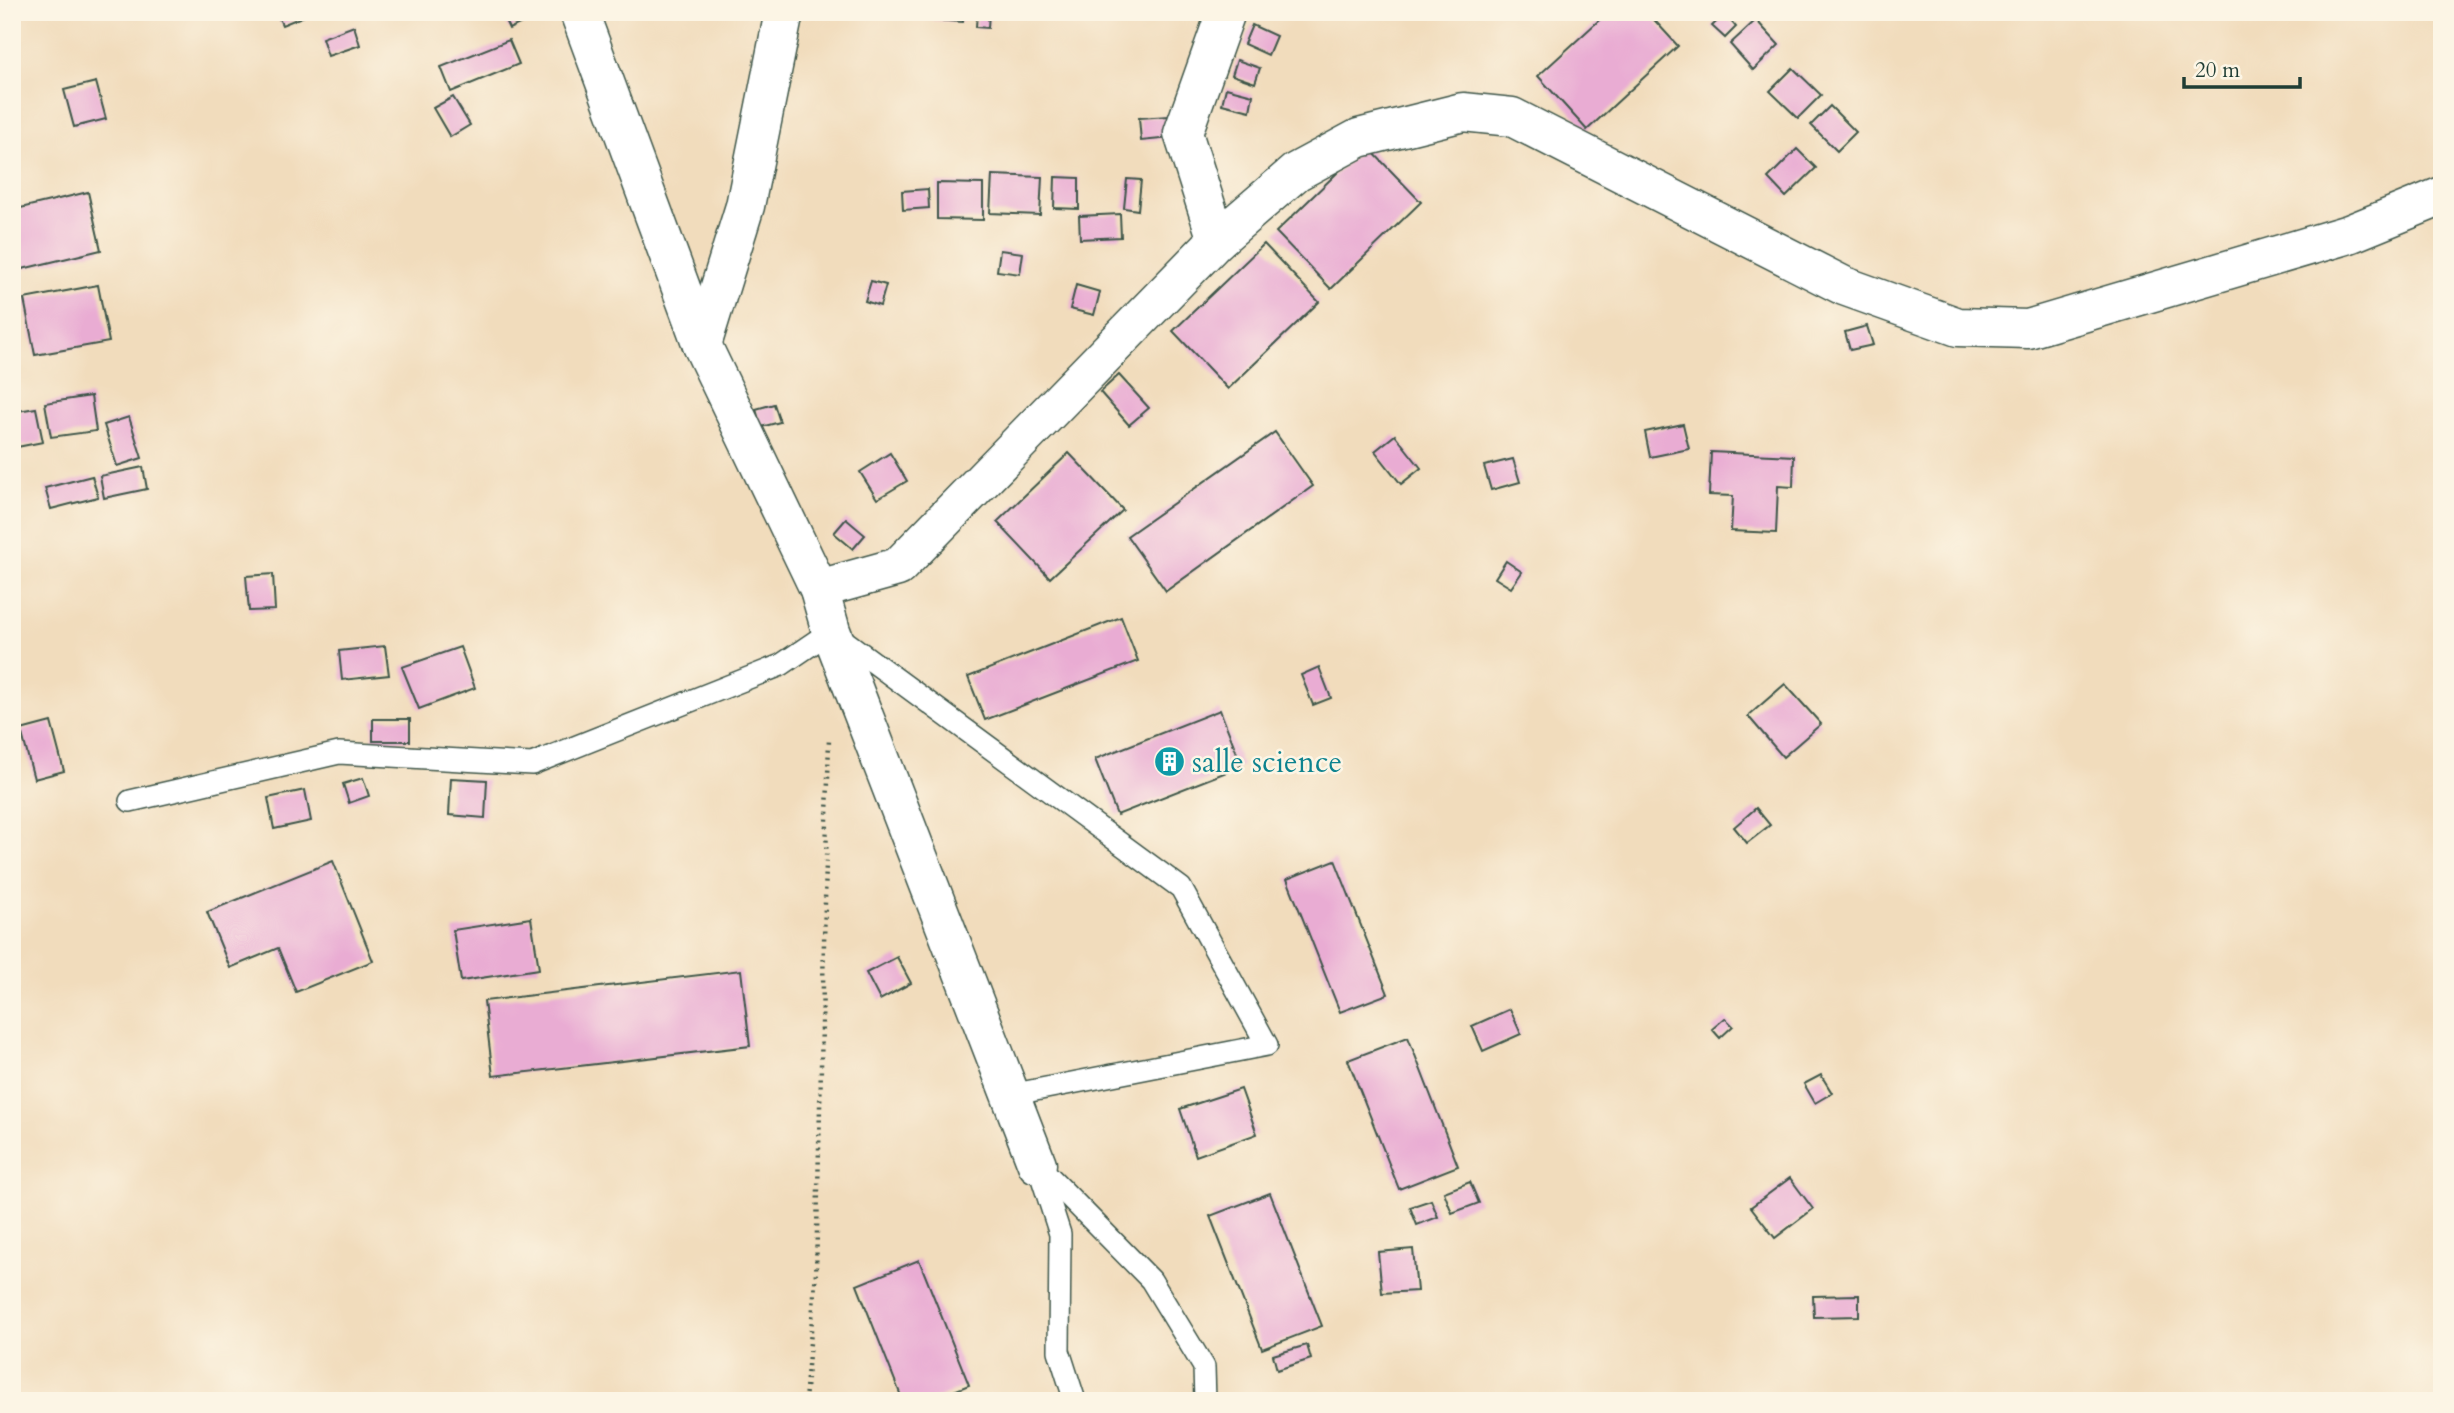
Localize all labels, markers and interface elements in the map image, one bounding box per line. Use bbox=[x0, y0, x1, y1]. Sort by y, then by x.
scale bar bbox=[2184, 46, 2300, 90]
text: 20 m bbox=[2195, 56, 2240, 85]
place label: salle science bbox=[1192, 742, 1342, 783]
building icon: salle science bbox=[1152, 745, 1186, 779]

